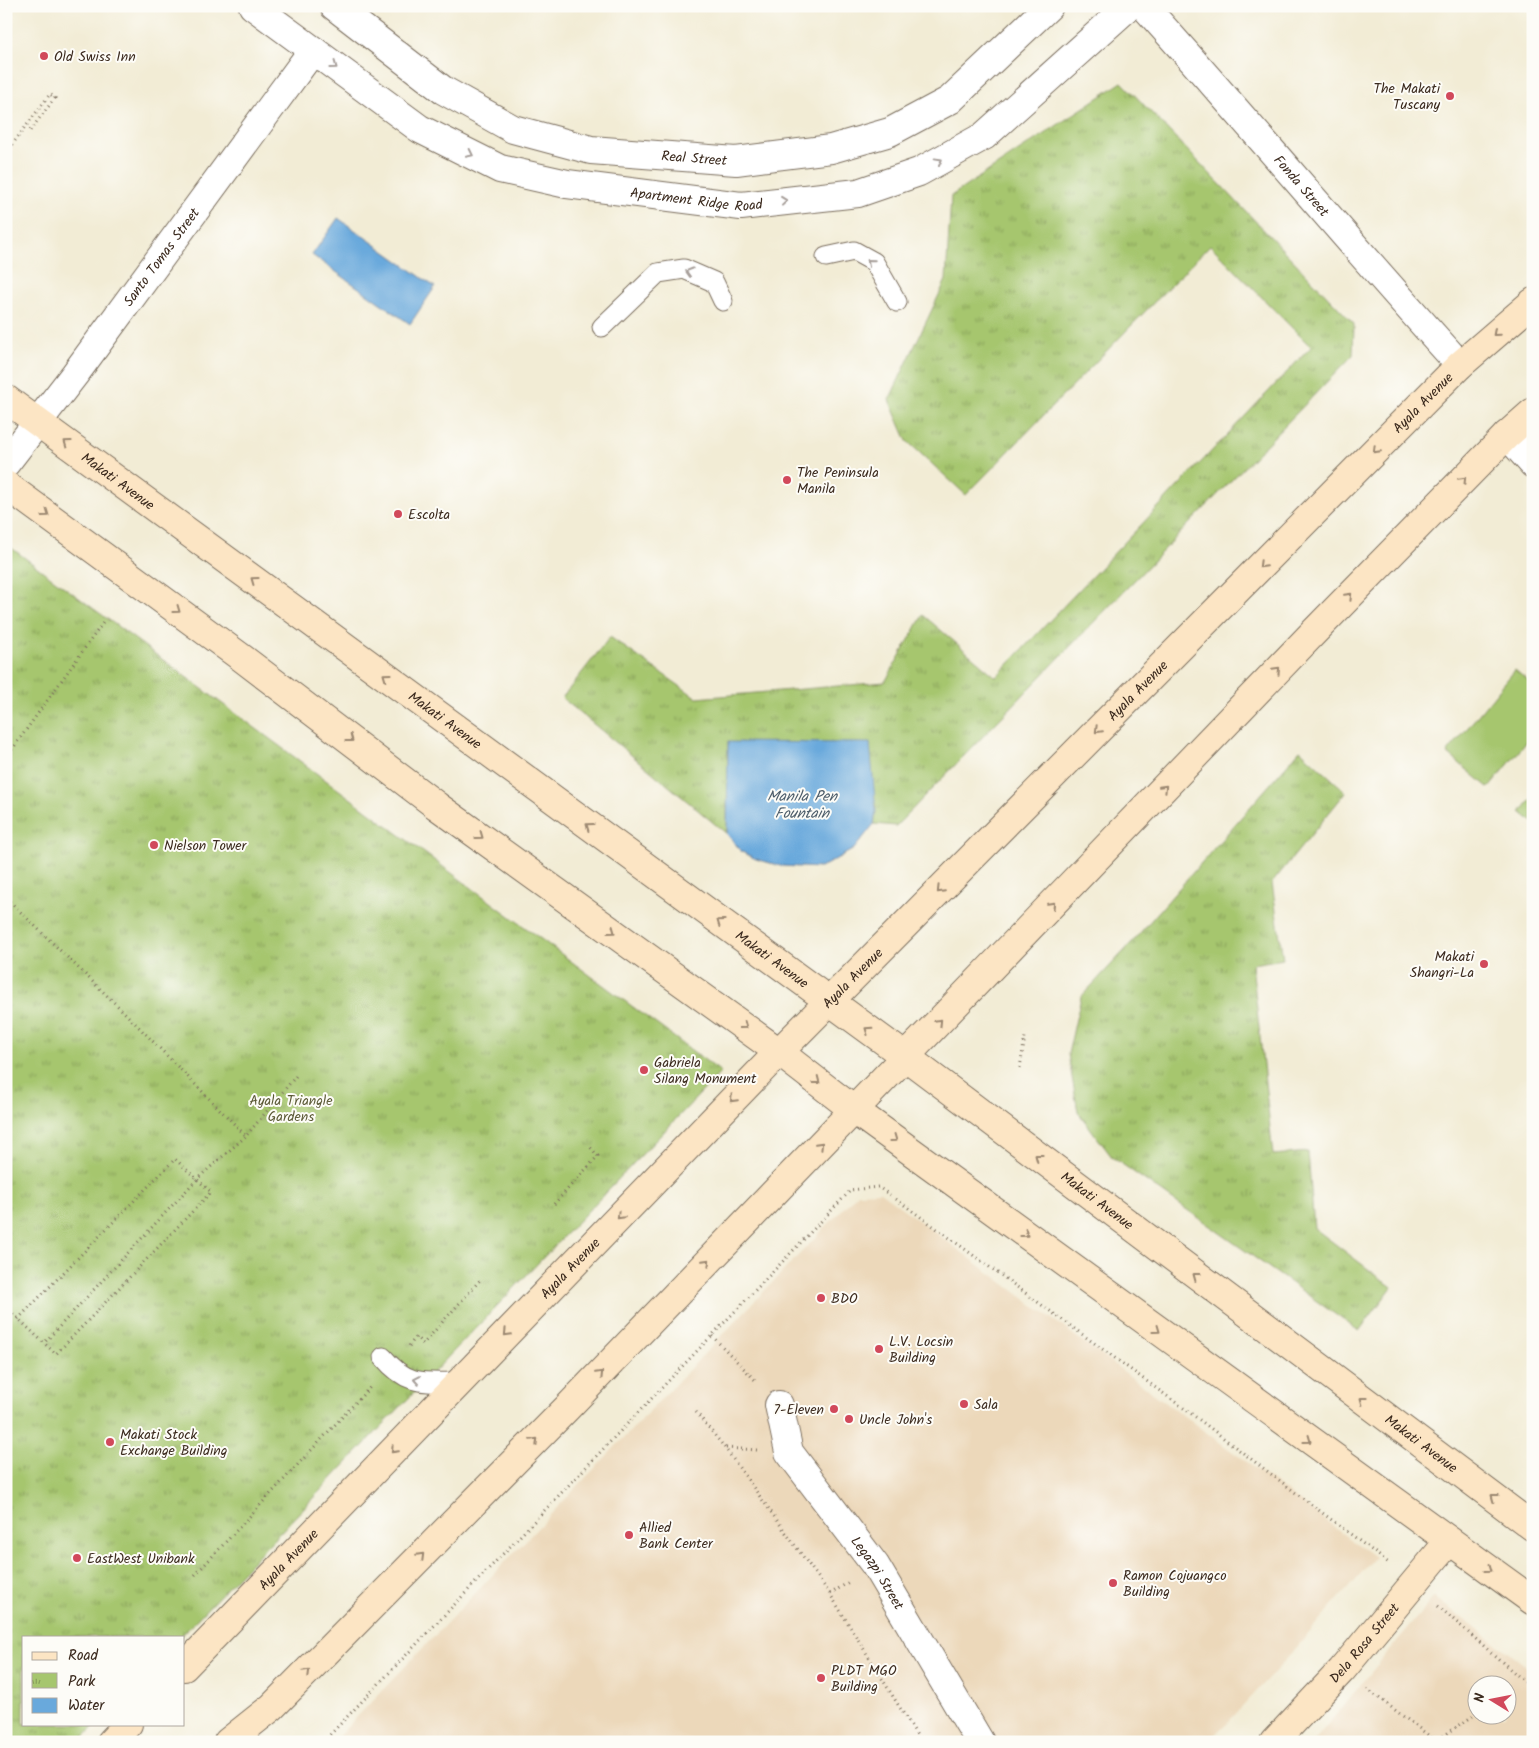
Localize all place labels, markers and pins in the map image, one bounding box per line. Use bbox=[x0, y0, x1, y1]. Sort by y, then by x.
place label: Old Swiss Inn bbox=[54, 46, 136, 68]
marker: Old Swiss Inn bbox=[38, 50, 50, 62]
place label: The Makati Tuscany bbox=[1374, 78, 1441, 116]
marker: The Makati Tuscany bbox=[1444, 90, 1456, 102]
place label: The Peninsula Manila bbox=[797, 462, 879, 500]
marker: The Peninsula Manila bbox=[781, 474, 793, 486]
place label: Escolta bbox=[408, 504, 450, 526]
marker: Escolta bbox=[392, 508, 404, 520]
place label: Nielson Tower bbox=[164, 835, 247, 857]
marker: Nielson Tower bbox=[148, 839, 160, 851]
place label: Makati Shangri-La bbox=[1410, 946, 1475, 984]
marker: Makati Shangri-La bbox=[1478, 958, 1490, 970]
place label: Gabriela Silang Monument bbox=[654, 1052, 757, 1090]
marker: Gabriela Silang Monument bbox=[638, 1064, 650, 1076]
place label: BDO bbox=[831, 1288, 858, 1310]
marker: BDO bbox=[815, 1292, 827, 1304]
place label: L.V. Locsin Building bbox=[889, 1331, 953, 1369]
marker: L.V. Locsin Building bbox=[873, 1343, 885, 1355]
place label: Sala bbox=[974, 1394, 998, 1416]
marker: Sala bbox=[958, 1398, 970, 1410]
place label: 7-Eleven bbox=[774, 1399, 824, 1421]
marker: 7-Eleven bbox=[828, 1403, 840, 1415]
place label: Uncle John's bbox=[859, 1409, 932, 1431]
marker: Uncle John's bbox=[843, 1413, 855, 1425]
place label: Makati Stock Exchange Building bbox=[120, 1424, 227, 1462]
marker: Makati Stock Exchange Building bbox=[104, 1436, 116, 1448]
place label: Allied Bank Center bbox=[639, 1517, 714, 1555]
marker: Allied Bank Center bbox=[623, 1529, 635, 1541]
place label: EastWest Unibank bbox=[87, 1548, 195, 1570]
marker: EastWest Unibank bbox=[71, 1552, 83, 1564]
place label: Ramon Cojuangco Building bbox=[1123, 1565, 1227, 1603]
marker: Ramon Cojuangco Building bbox=[1107, 1577, 1119, 1589]
place label: PLDT MGO Building bbox=[831, 1660, 897, 1698]
marker: PLDT MGO Building bbox=[815, 1672, 827, 1684]

